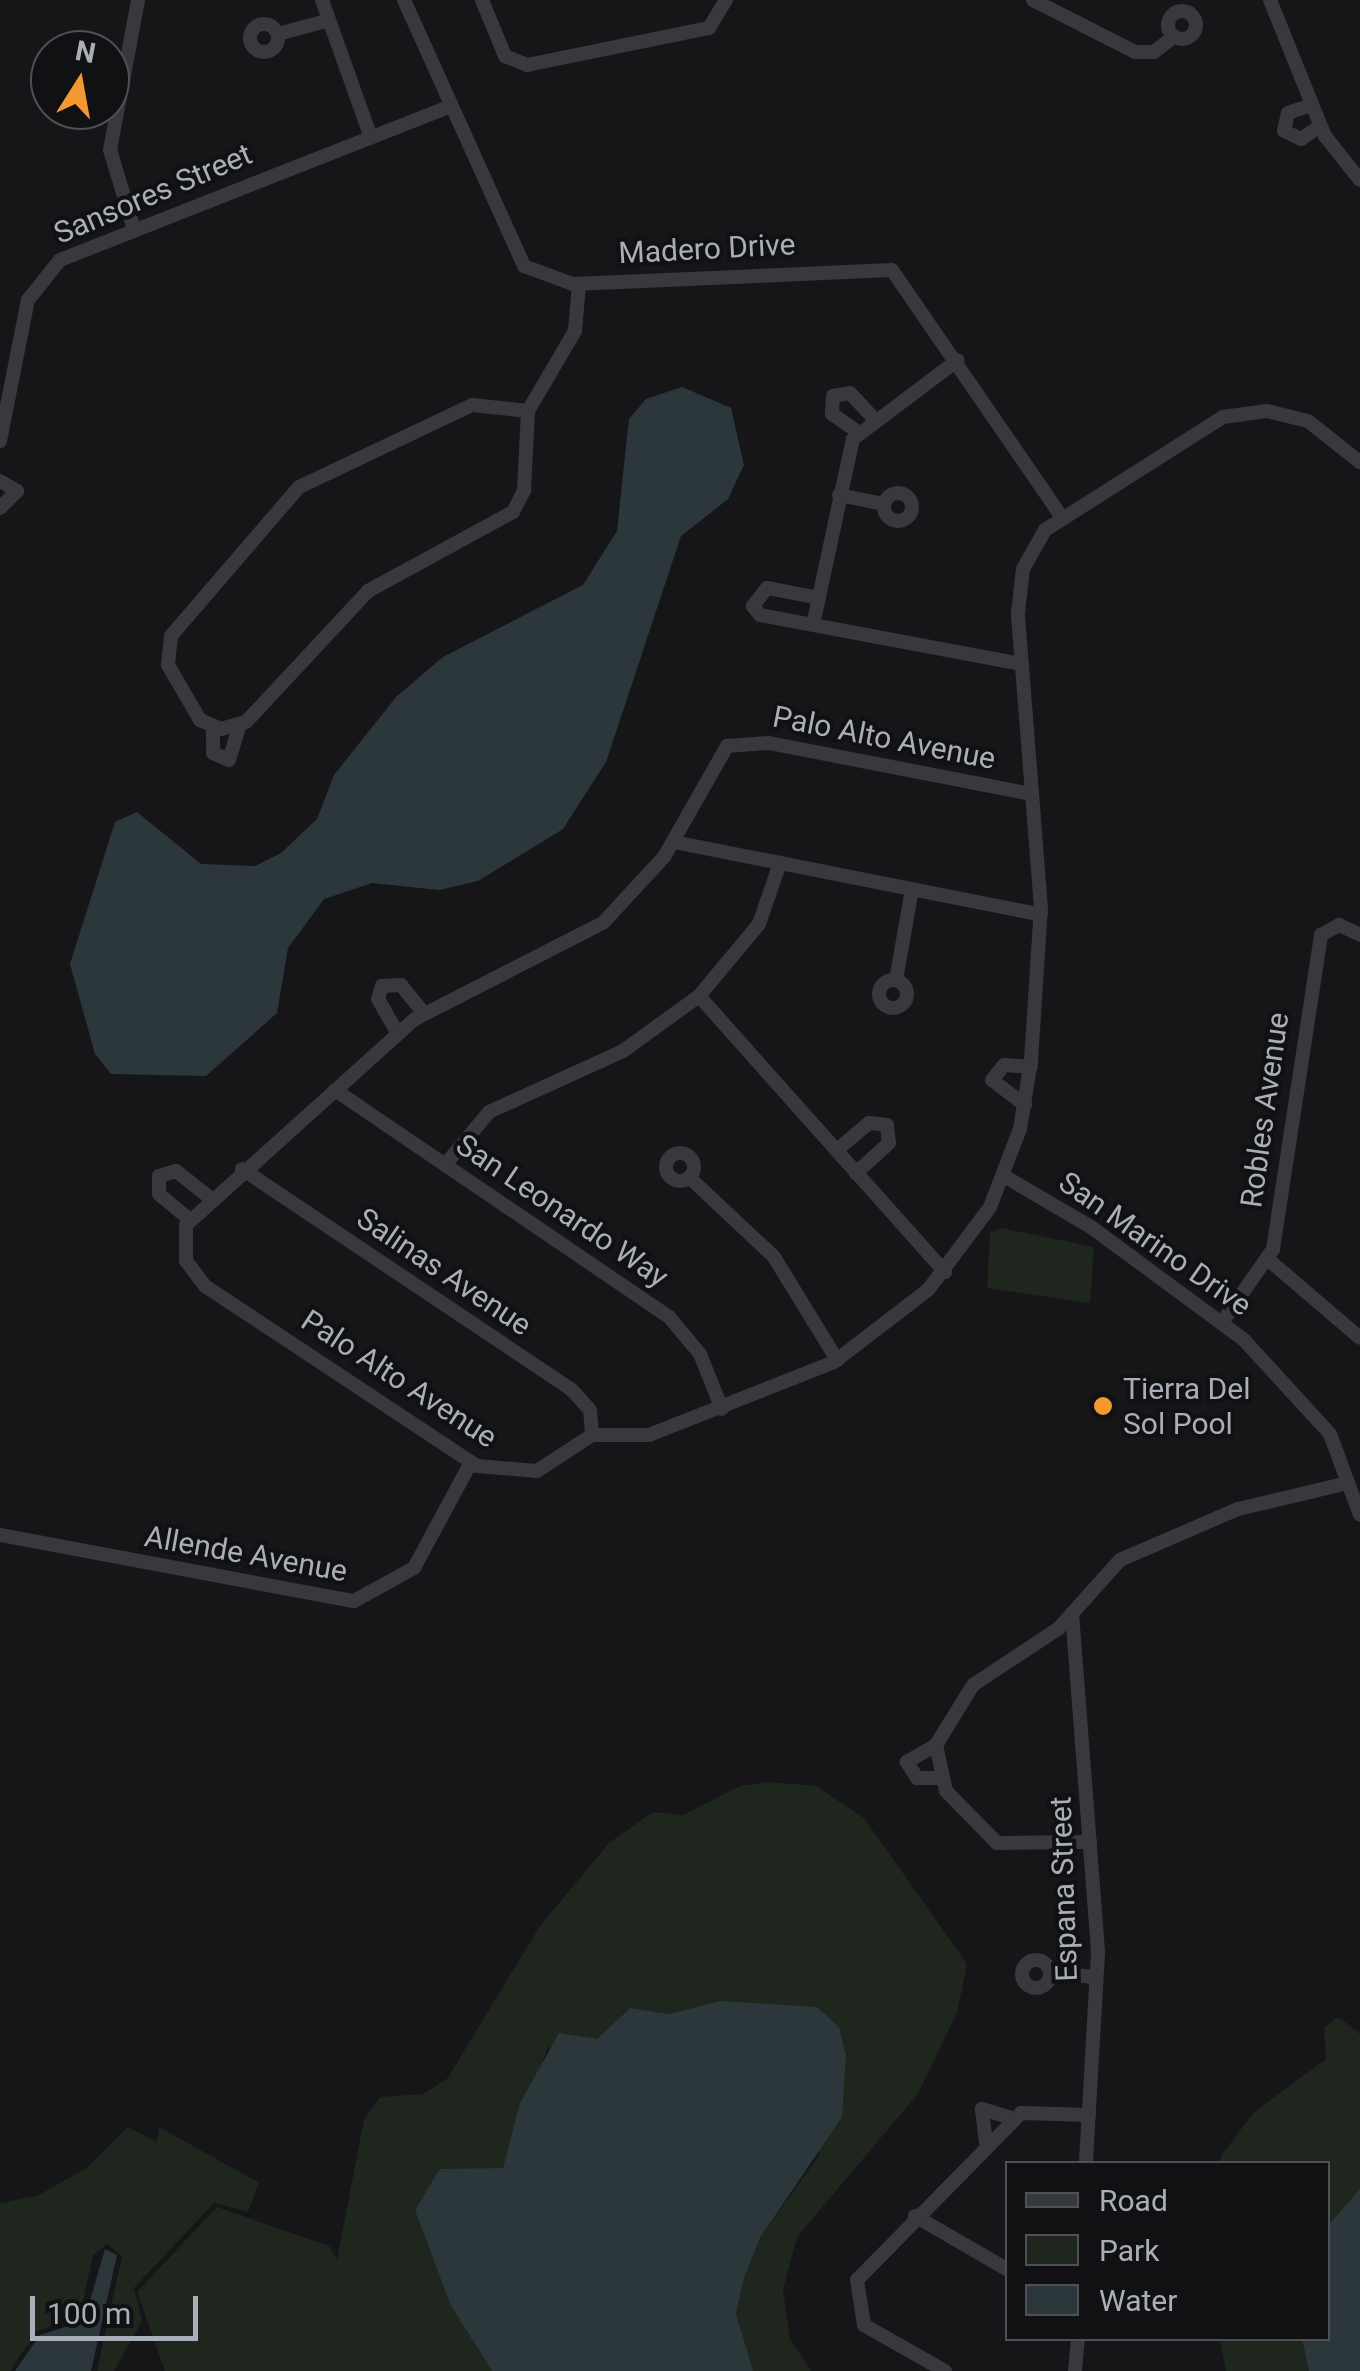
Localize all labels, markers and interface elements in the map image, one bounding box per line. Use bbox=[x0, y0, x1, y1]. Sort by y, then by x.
north arrow bbox=[30, 30, 130, 130]
text: N bbox=[73, 34, 98, 70]
street label: Sansores Street bbox=[49, 136, 257, 252]
street label: Madero Drive bbox=[618, 226, 796, 272]
street label: Palo Alto Avenue bbox=[770, 699, 998, 777]
street label: Robles Avenue bbox=[1233, 1010, 1297, 1210]
street label: San Leonardo Way bbox=[449, 1127, 675, 1295]
street label: San Marino Drive bbox=[1052, 1164, 1258, 1324]
street label: Salinas Avenue bbox=[350, 1200, 538, 1344]
street label: Palo Alto Avenue bbox=[294, 1302, 504, 1456]
place label: Tierra Del Sol Pool bbox=[1123, 1371, 1250, 1442]
marker: Tierra Del Sol Pool bbox=[1092, 1395, 1114, 1417]
street label: Allende Avenue bbox=[142, 1518, 350, 1590]
street label: Espana Street bbox=[1043, 1796, 1085, 1982]
legend bbox=[1005, 2161, 1330, 2341]
text: Road bbox=[1099, 2183, 1168, 2218]
text: Park bbox=[1099, 2233, 1159, 2268]
scale bar bbox=[35, 2276, 202, 2338]
text: Water bbox=[1099, 2283, 1177, 2318]
text: 100 m bbox=[47, 2296, 131, 2331]

